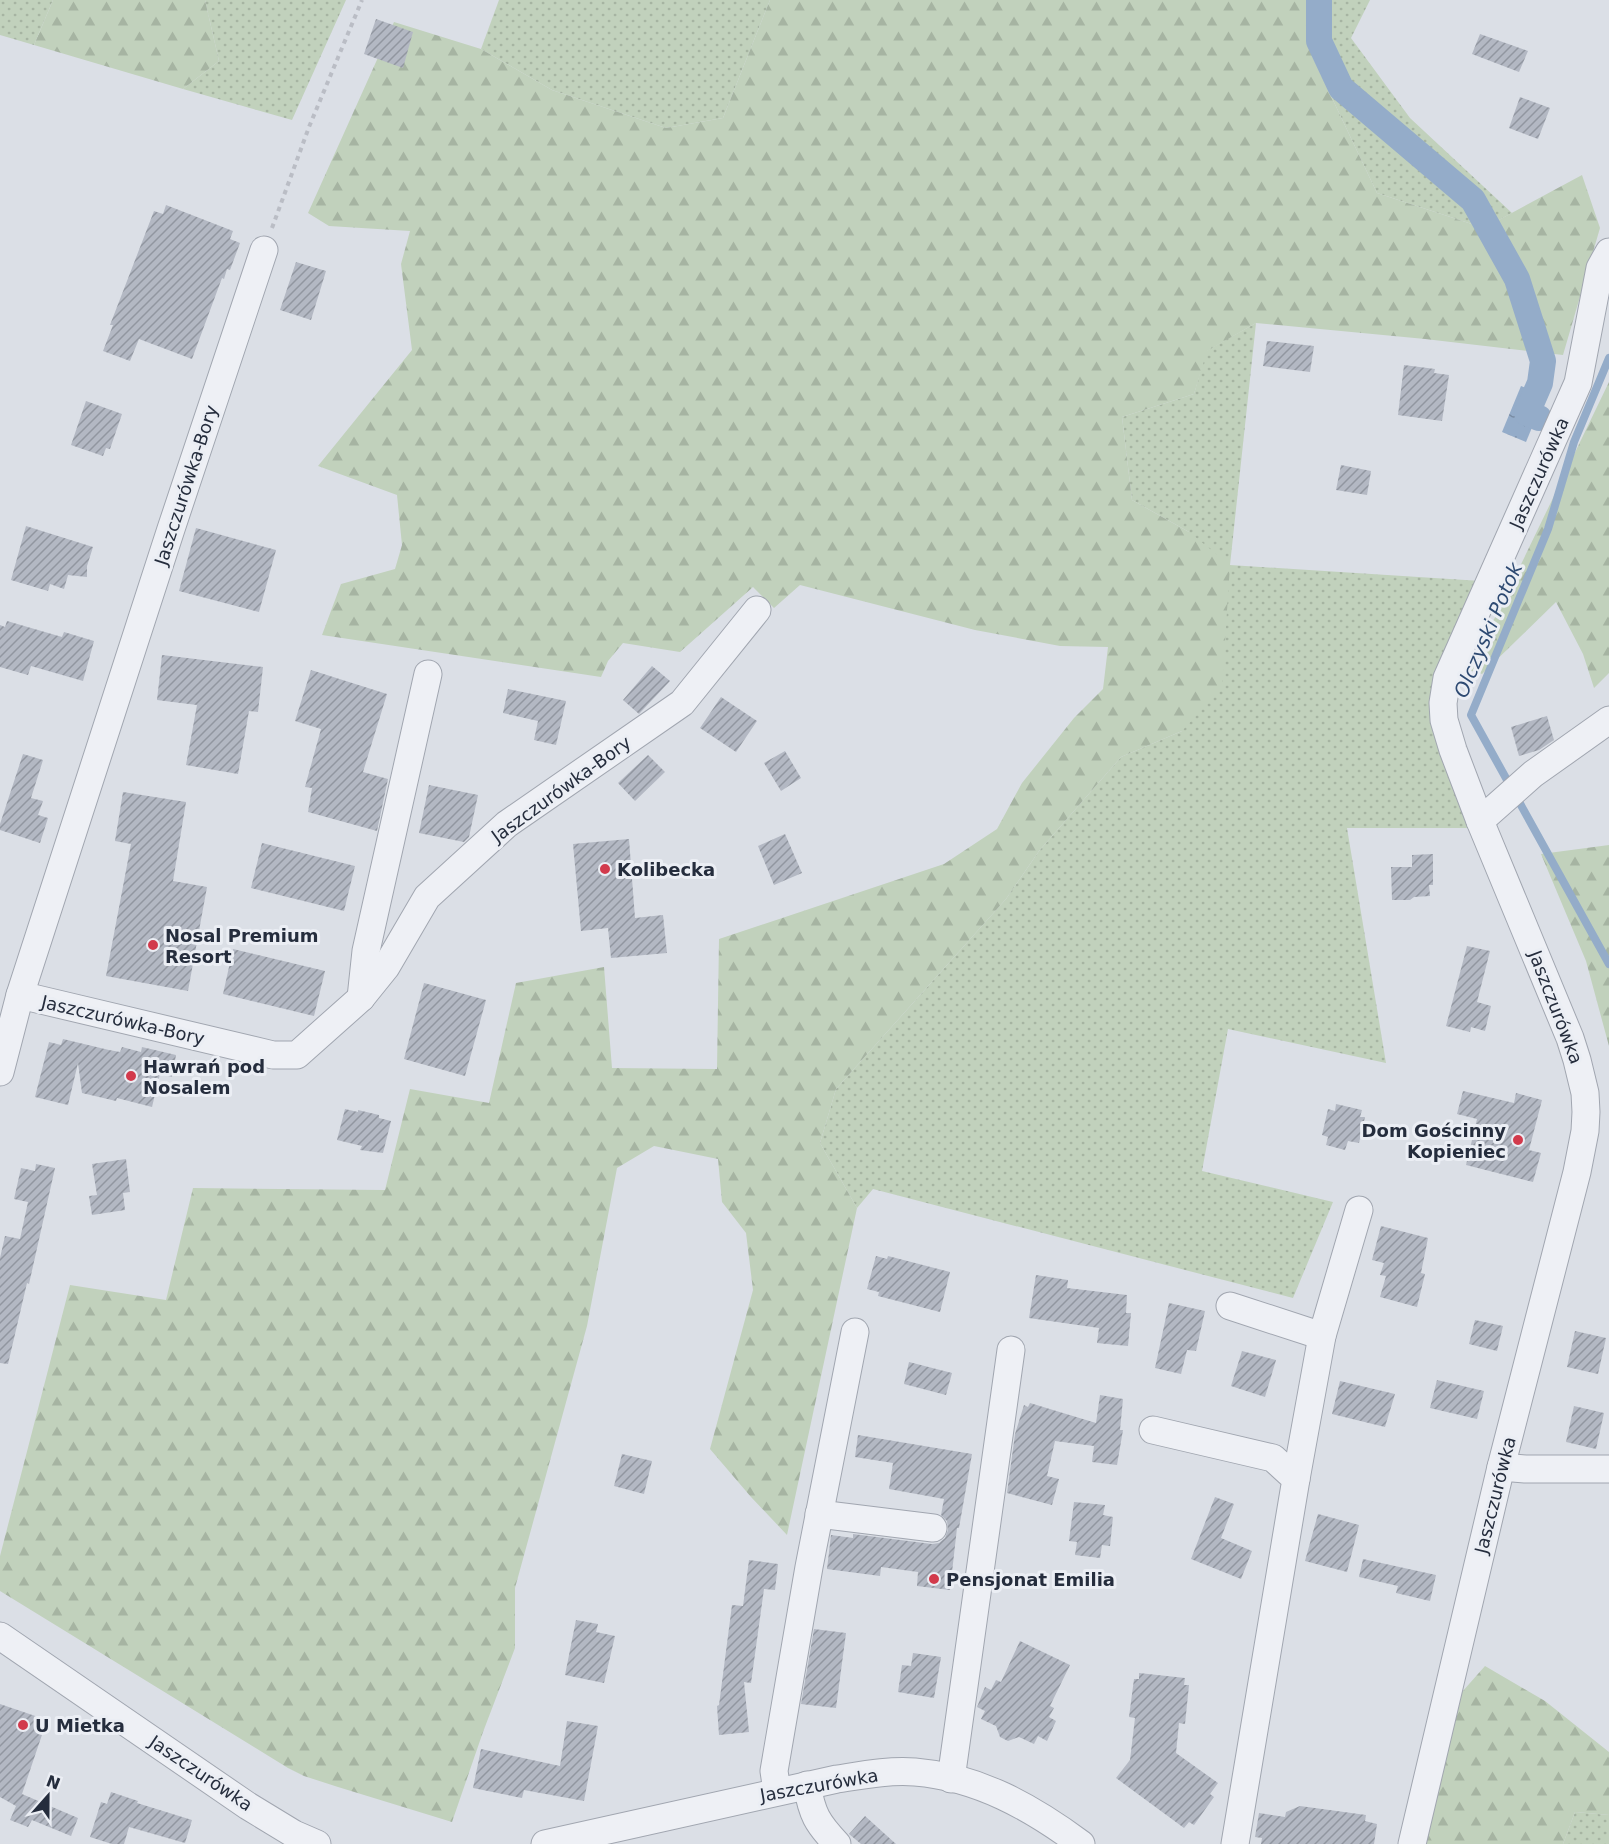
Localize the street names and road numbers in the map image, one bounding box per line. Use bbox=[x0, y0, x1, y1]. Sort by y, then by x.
street label: Jaszczurówka-Bory bbox=[150, 402, 222, 569]
street label: Jaszczurówka bbox=[1505, 414, 1573, 533]
street label: Jaszczurówka-Bory bbox=[486, 731, 635, 847]
street label: Jaszczurówka bbox=[1524, 946, 1587, 1067]
street label: Jaszczurówka-Bory bbox=[38, 991, 207, 1049]
street label: Jaszczurówka bbox=[1470, 1434, 1520, 1557]
street label: Jaszczurówka bbox=[145, 1730, 257, 1815]
street label: Jaszczurówka bbox=[757, 1764, 880, 1806]

